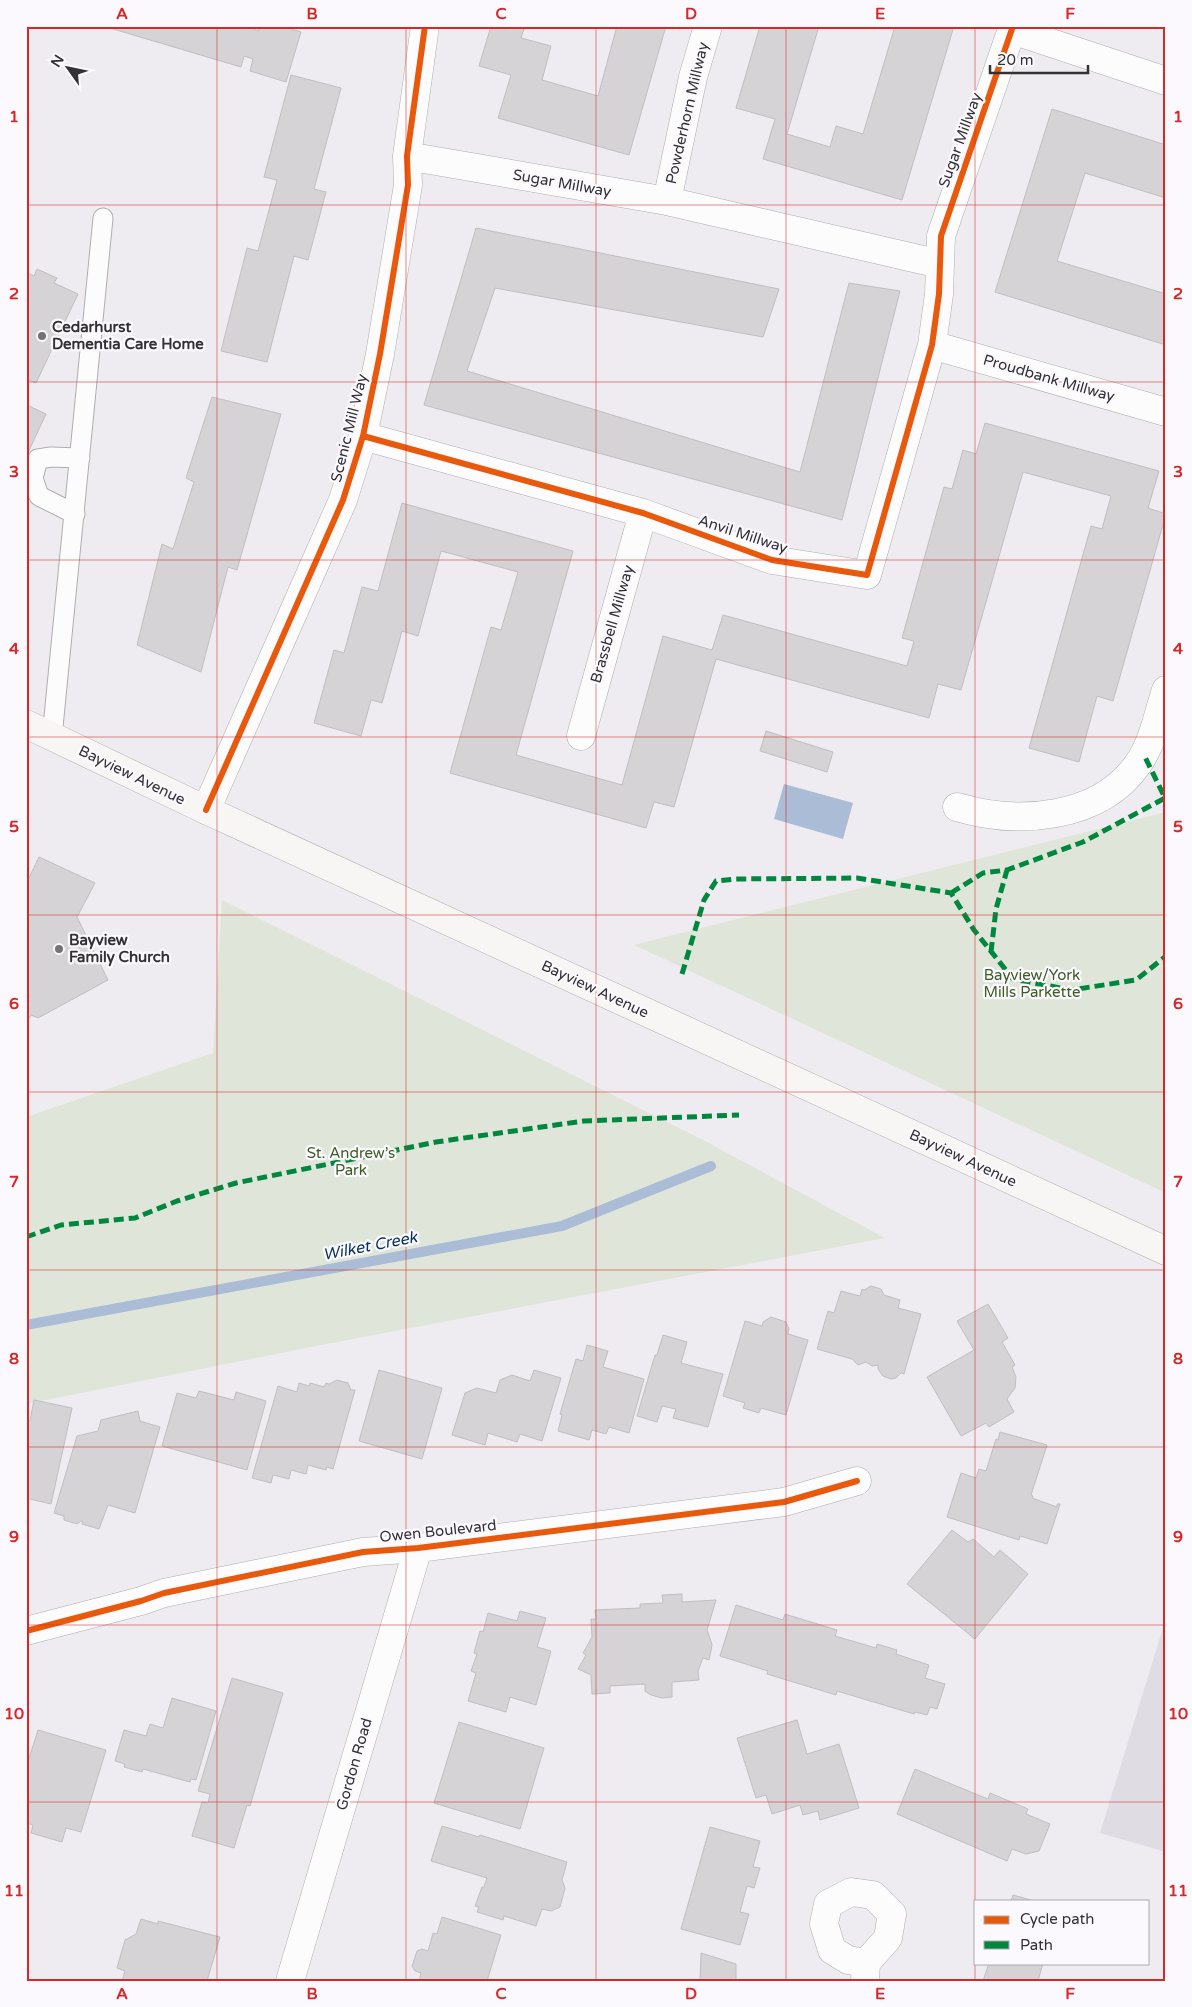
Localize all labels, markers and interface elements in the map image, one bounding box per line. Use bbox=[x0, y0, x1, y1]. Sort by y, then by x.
text: A bbox=[116, 4, 128, 24]
text: B bbox=[306, 4, 318, 24]
text: C bbox=[495, 4, 507, 24]
text: D bbox=[685, 4, 697, 24]
text: E bbox=[875, 4, 885, 24]
text: F bbox=[1065, 4, 1075, 24]
street label: Powderhorn Millway bbox=[662, 40, 712, 186]
north arrow bbox=[42, 42, 92, 92]
scale bar bbox=[990, 42, 1087, 74]
text: 20 m bbox=[997, 51, 1034, 69]
text: N bbox=[47, 52, 68, 71]
street label: Sugar Millway bbox=[935, 90, 985, 190]
text: 1 bbox=[9, 107, 19, 127]
text: 1 bbox=[1173, 107, 1183, 127]
street label: Sugar Millway bbox=[511, 166, 613, 200]
text: 2 bbox=[9, 284, 19, 304]
text: 2 bbox=[1173, 284, 1183, 304]
place label: Cedarhurst Dementia Care Home bbox=[52, 318, 204, 353]
marker: Cedarhurst Dementia Care Home bbox=[36, 330, 48, 342]
street label: Proudbank Millway bbox=[981, 351, 1117, 405]
street label: Scenic Mill Way bbox=[327, 372, 371, 484]
text: 3 bbox=[9, 462, 19, 482]
text: 3 bbox=[1173, 462, 1183, 482]
street label: Anvil Millway bbox=[696, 511, 790, 557]
street label: Brassbell Millway bbox=[587, 563, 637, 685]
text: 4 bbox=[9, 639, 19, 659]
text: 4 bbox=[1173, 639, 1183, 659]
street label: Bayview Avenue bbox=[76, 741, 188, 809]
text: 5 bbox=[9, 817, 19, 837]
text: 5 bbox=[1173, 817, 1183, 837]
place label: Bayview Family Church bbox=[69, 931, 170, 967]
marker: Bayview Family Church bbox=[53, 943, 65, 955]
street label: Bayview Avenue bbox=[538, 956, 652, 1022]
park label: Bayview/York Mills Parkette bbox=[984, 966, 1080, 1001]
text: 6 bbox=[9, 994, 19, 1014]
text: 6 bbox=[1173, 994, 1183, 1014]
street label: Bayview Avenue bbox=[906, 1125, 1020, 1191]
park label: St. Andrew’s Park bbox=[307, 1144, 395, 1179]
text: 7 bbox=[9, 1172, 19, 1192]
text: 7 bbox=[1173, 1172, 1183, 1192]
water label: Wilket Creek bbox=[321, 1227, 420, 1265]
text: 8 bbox=[9, 1349, 19, 1369]
text: 8 bbox=[1173, 1349, 1183, 1369]
street label: Owen Boulevard bbox=[379, 1516, 497, 1546]
text: 9 bbox=[9, 1527, 19, 1547]
text: 9 bbox=[1173, 1527, 1183, 1547]
text: 10 bbox=[4, 1704, 24, 1724]
text: 10 bbox=[1168, 1704, 1188, 1724]
street label: Gordon Road bbox=[332, 1716, 376, 1812]
text: 11 bbox=[4, 1881, 24, 1901]
text: 11 bbox=[1168, 1881, 1188, 1901]
legend bbox=[974, 1900, 1150, 1964]
text: Cycle path bbox=[1020, 1910, 1094, 1928]
text: Path bbox=[1020, 1936, 1053, 1954]
text: A bbox=[116, 1984, 128, 2004]
text: B bbox=[306, 1984, 318, 2004]
text: C bbox=[495, 1984, 507, 2004]
text: D bbox=[685, 1984, 697, 2004]
text: E bbox=[875, 1984, 885, 2004]
text: F bbox=[1065, 1984, 1075, 2004]

